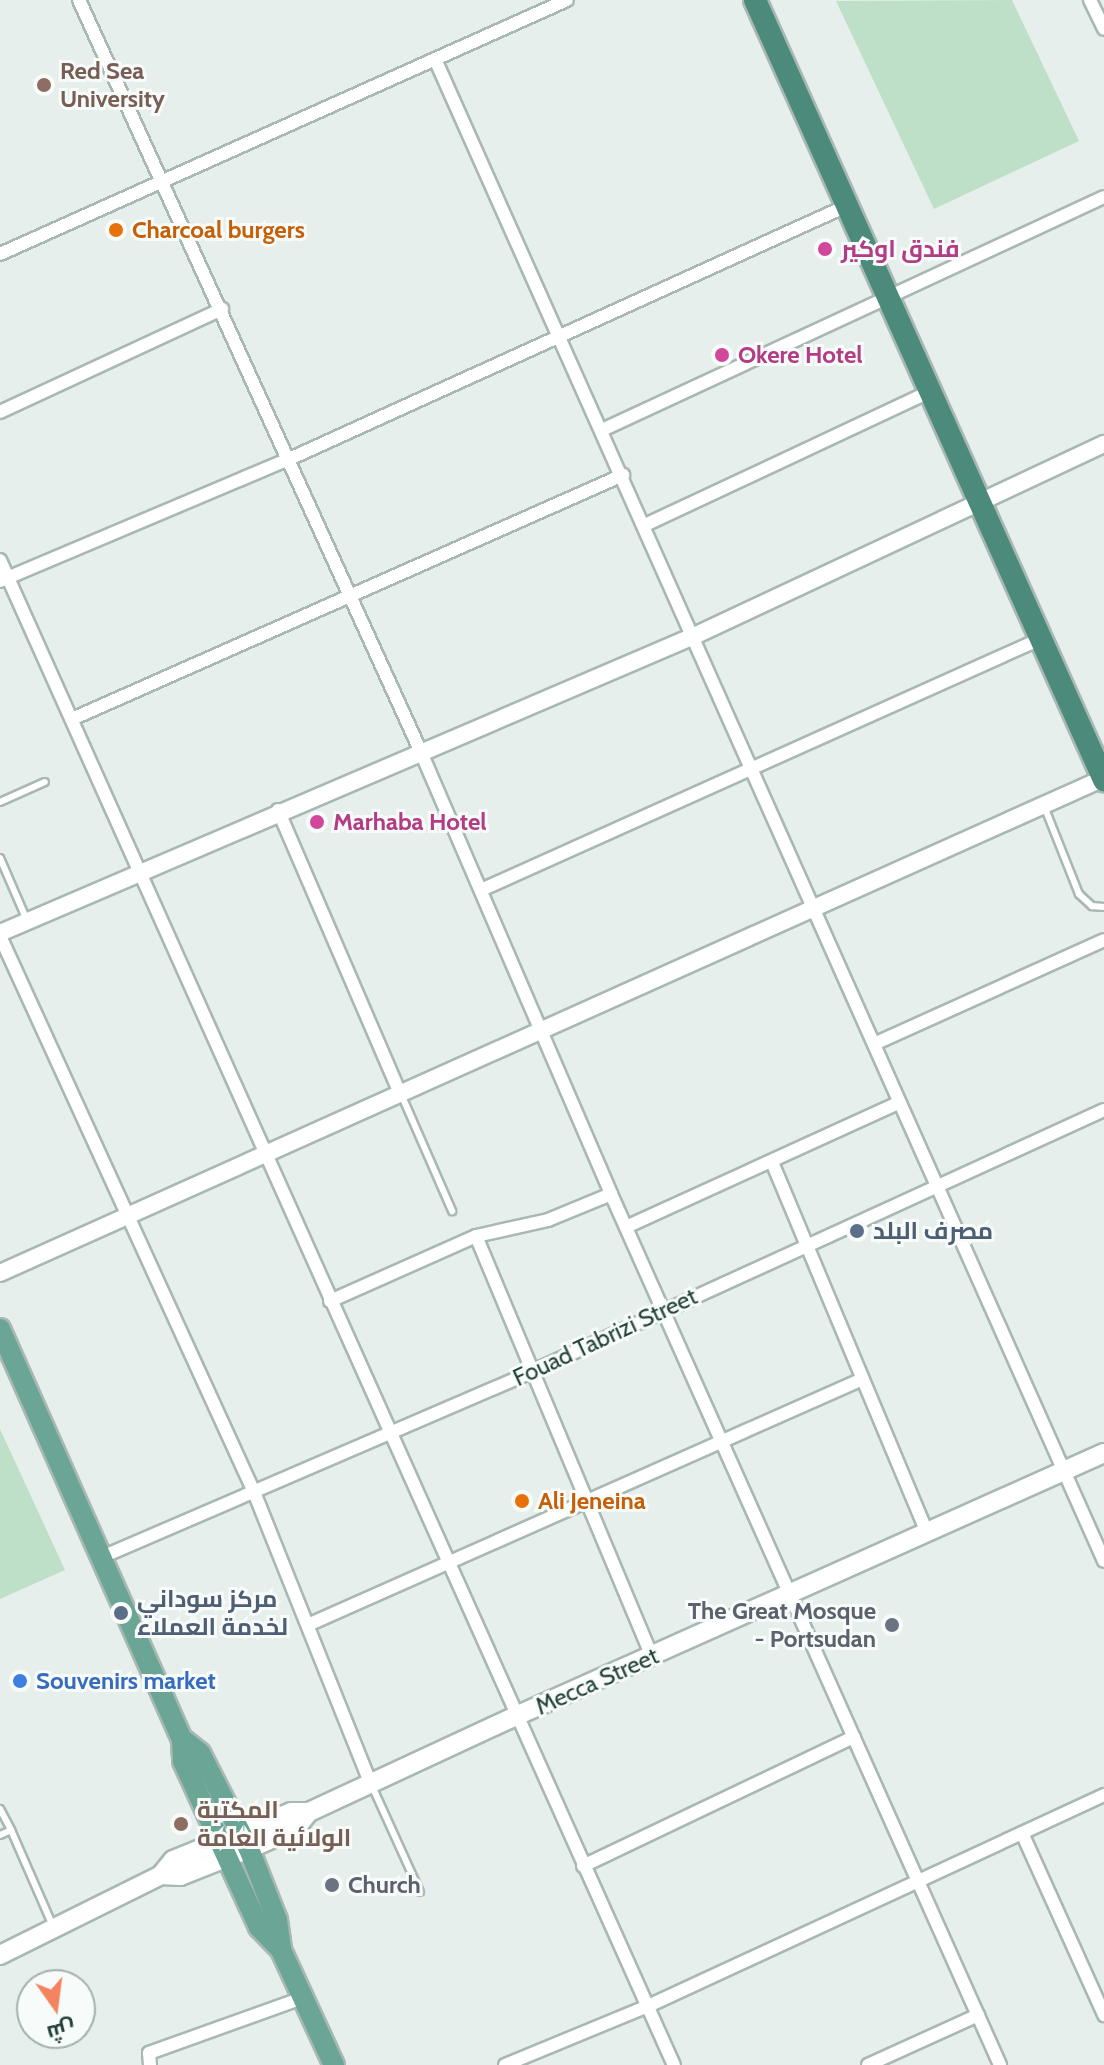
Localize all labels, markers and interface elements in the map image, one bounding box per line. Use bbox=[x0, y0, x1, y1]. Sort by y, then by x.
place label: Red Sea University bbox=[60, 57, 165, 113]
marker: Red Sea University bbox=[35, 76, 53, 94]
place label: Charcoal burgers bbox=[132, 216, 305, 244]
marker: Charcoal burgers bbox=[107, 221, 125, 239]
place label: فندق اوكير bbox=[841, 235, 960, 263]
marker: فندق اوكير bbox=[816, 240, 834, 258]
place label: Okere Hotel bbox=[738, 341, 863, 369]
marker: Okere Hotel bbox=[713, 346, 731, 364]
place label: Marhaba Hotel bbox=[333, 808, 487, 836]
marker: Marhaba Hotel bbox=[308, 813, 326, 831]
place label: مصرف البلد bbox=[873, 1217, 993, 1245]
marker: مصرف البلد bbox=[848, 1222, 866, 1240]
street label: Fouad Tabrizi Street bbox=[508, 1282, 702, 1392]
place label: Ali Jeneina bbox=[538, 1487, 646, 1515]
marker: Ali Jeneina bbox=[513, 1492, 531, 1510]
place label: مركز سوداني لخدمة العملاء bbox=[137, 1585, 288, 1641]
place label: The Great Mosque - Portsudan bbox=[688, 1597, 876, 1653]
marker: مركز سوداني لخدمة العملاء bbox=[112, 1604, 130, 1622]
marker: The Great Mosque - Portsudan bbox=[883, 1616, 901, 1634]
street label: Mecca Street bbox=[531, 1641, 663, 1721]
place label: Souvenirs market bbox=[36, 1667, 216, 1695]
marker: Souvenirs market bbox=[11, 1672, 29, 1690]
place label: المكتبة الولائية العامة bbox=[197, 1796, 351, 1852]
marker: المكتبة الولائية العامة bbox=[172, 1815, 190, 1833]
place label: Church bbox=[348, 1871, 421, 1899]
marker: Church bbox=[323, 1876, 341, 1894]
north arrow bbox=[16, 1969, 96, 2049]
text: ش bbox=[44, 2014, 78, 2047]

